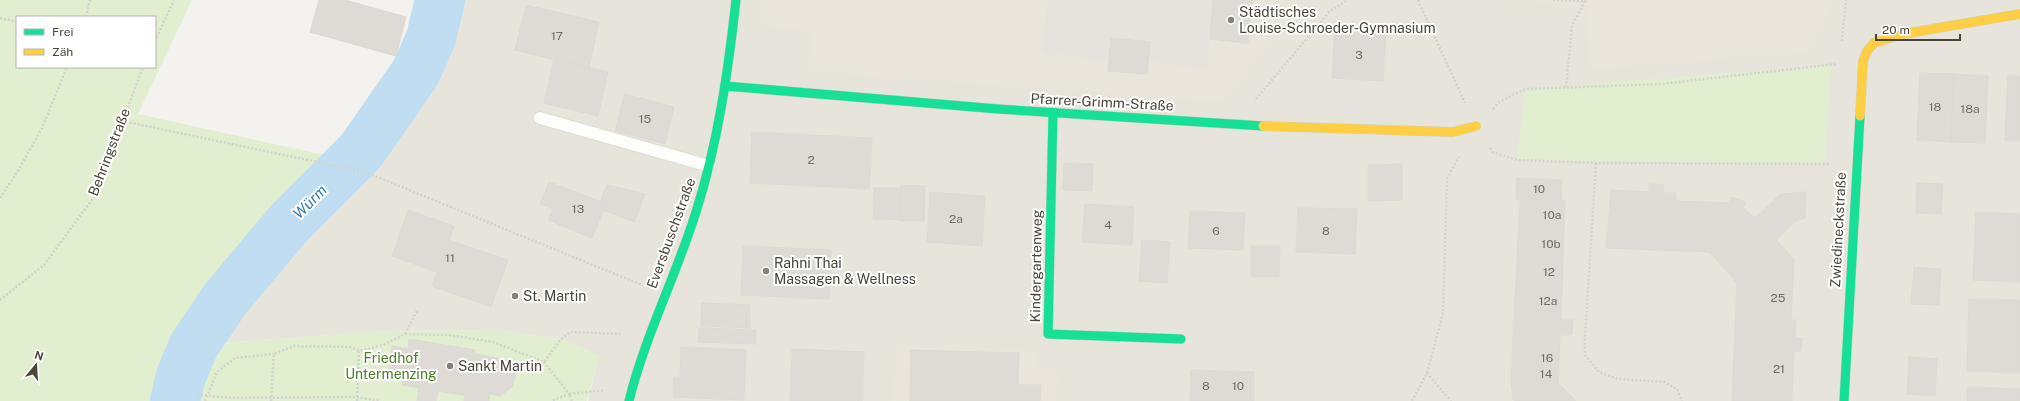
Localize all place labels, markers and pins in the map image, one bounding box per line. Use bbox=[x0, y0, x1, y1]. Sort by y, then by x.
place label: Städtisches Louise-Schroeder-Gymnasium bbox=[1239, 4, 1436, 36]
marker: Städtisches Louise-Schroeder-Gymnasium bbox=[1226, 15, 1236, 25]
place label: Rahni Thai Massagen & Wellness bbox=[774, 255, 916, 287]
marker: Rahni Thai Massagen & Wellness bbox=[761, 266, 771, 276]
place label: St. Martin bbox=[523, 288, 586, 304]
marker: St. Martin bbox=[510, 291, 520, 301]
place label: Sankt Martin bbox=[458, 358, 542, 374]
marker: Sankt Martin bbox=[445, 361, 455, 371]

